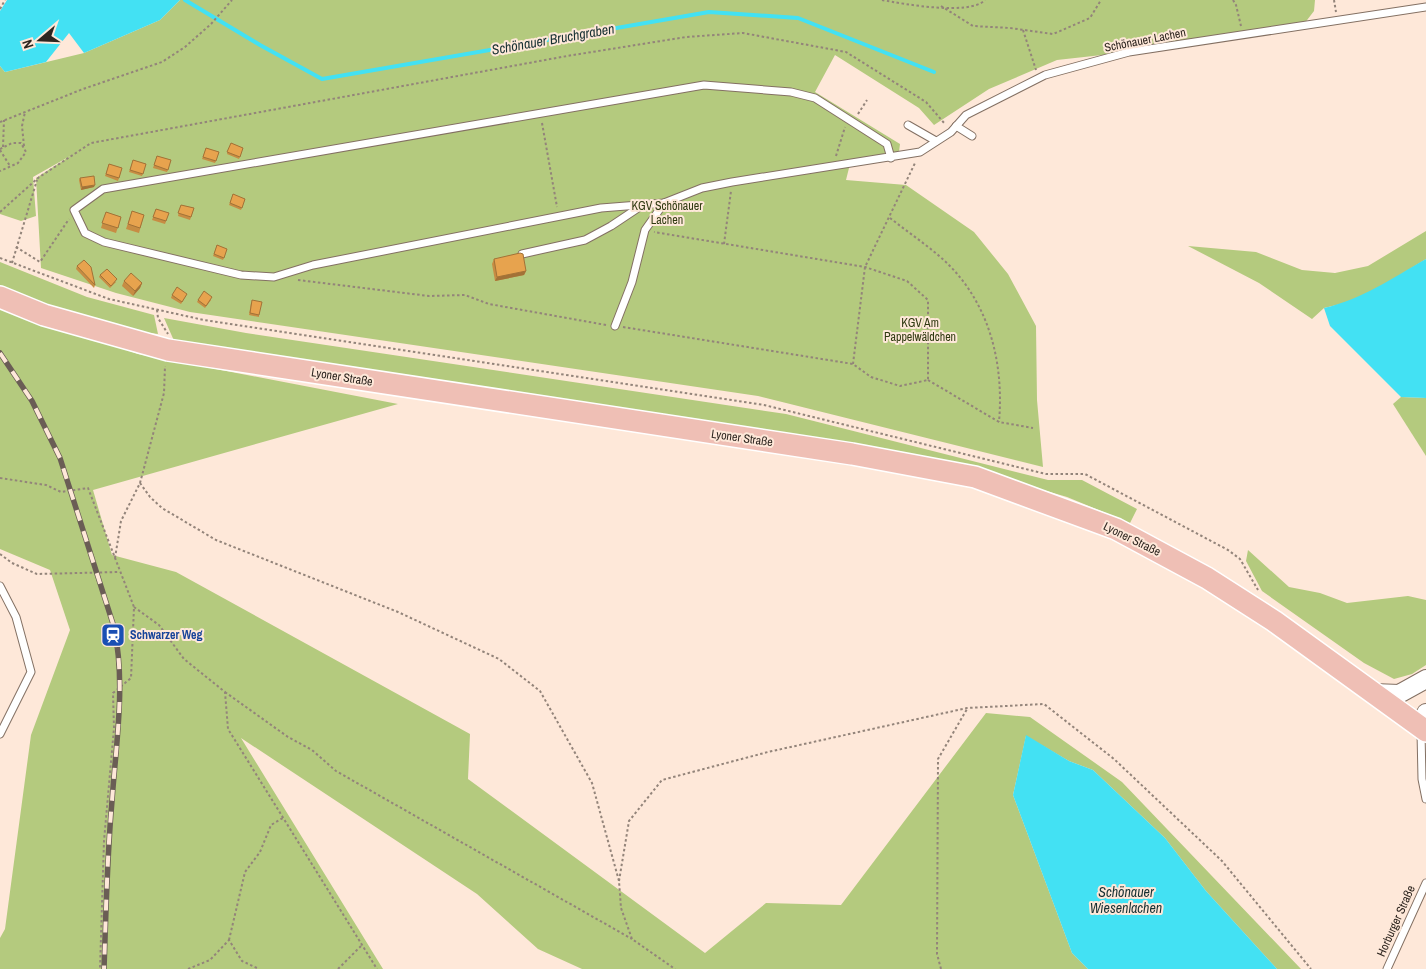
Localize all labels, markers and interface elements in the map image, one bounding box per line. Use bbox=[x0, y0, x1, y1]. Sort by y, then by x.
north arrow bbox=[15, 15, 65, 65]
water label: Schönauer Bruchgraben bbox=[490, 19, 616, 59]
street label: Schönauer Lachen bbox=[1103, 24, 1187, 56]
text: N bbox=[18, 37, 38, 51]
park label: KGV Schönauer Lachen bbox=[631, 198, 703, 228]
park label: KGV Am Pappelwäldchen bbox=[884, 315, 956, 345]
street label: Lyoner Straße bbox=[310, 364, 374, 390]
street label: Lyoner Straße bbox=[710, 426, 774, 450]
street label: Lyoner Straße bbox=[1101, 518, 1163, 560]
station icon: Schwarzer Weg bbox=[100, 622, 126, 648]
place label: Schwarzer Weg bbox=[130, 627, 203, 643]
water label: Schönauer Wiesenlachen bbox=[1090, 883, 1162, 917]
street label: Horburger Straße bbox=[1373, 883, 1419, 959]

